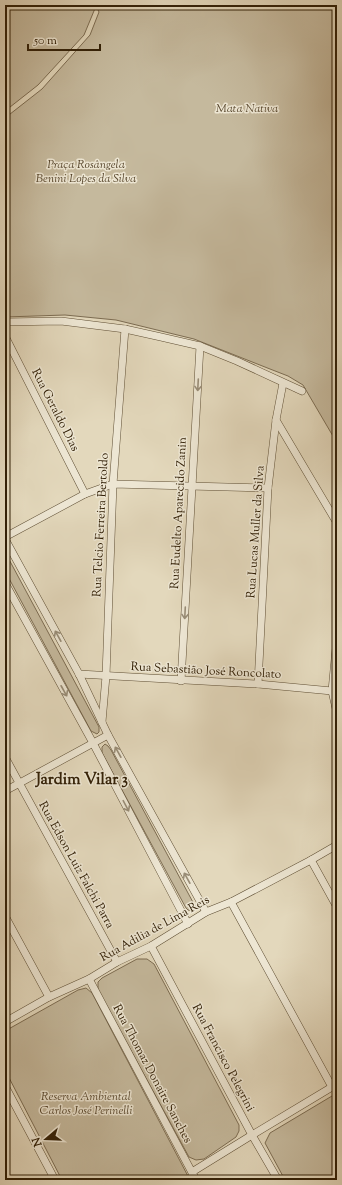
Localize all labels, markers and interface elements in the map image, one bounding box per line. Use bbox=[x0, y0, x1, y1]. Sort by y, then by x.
scale bar bbox=[28, 26, 100, 52]
text: 50 m bbox=[33, 32, 57, 50]
park label: Mata Nativa bbox=[216, 100, 278, 118]
park label: Praça Rosângela Benini Lopes da Silva bbox=[36, 156, 136, 188]
street label: Rua Geraldo Dias bbox=[26, 365, 84, 455]
one-way arrow bbox=[194, 378, 201, 391]
street label: Rua Eudelto Aparecido Zanin bbox=[166, 437, 192, 589]
street label: Rua Telcio Ferreira Bertoldo bbox=[88, 452, 114, 598]
street label: Rua Lucas Muller da Silva bbox=[242, 465, 270, 599]
one-way arrow bbox=[181, 606, 188, 619]
one-way arrow bbox=[54, 630, 61, 642]
street label: Rua Sebastião José Roncolato bbox=[130, 658, 282, 684]
one-way arrow bbox=[61, 685, 69, 697]
one-way arrow bbox=[113, 746, 121, 758]
district label: Jardim Vilar 3 bbox=[34, 769, 129, 792]
street label: Rua Edson Luiz Falchi Parra bbox=[33, 798, 119, 932]
one-way arrow bbox=[122, 800, 130, 812]
one-way arrow bbox=[183, 872, 190, 884]
street label: Rua Adilia de Lima Reis bbox=[97, 891, 213, 967]
street label: Rua Thomaz Donaire Sanches bbox=[108, 1001, 196, 1147]
street label: Rua Francisco Pelegrini bbox=[187, 1001, 259, 1116]
park label: Reserva Ambiental Carlos José Perinelli bbox=[40, 1088, 132, 1120]
north arrow bbox=[26, 1119, 66, 1159]
text: N bbox=[28, 1135, 47, 1150]

